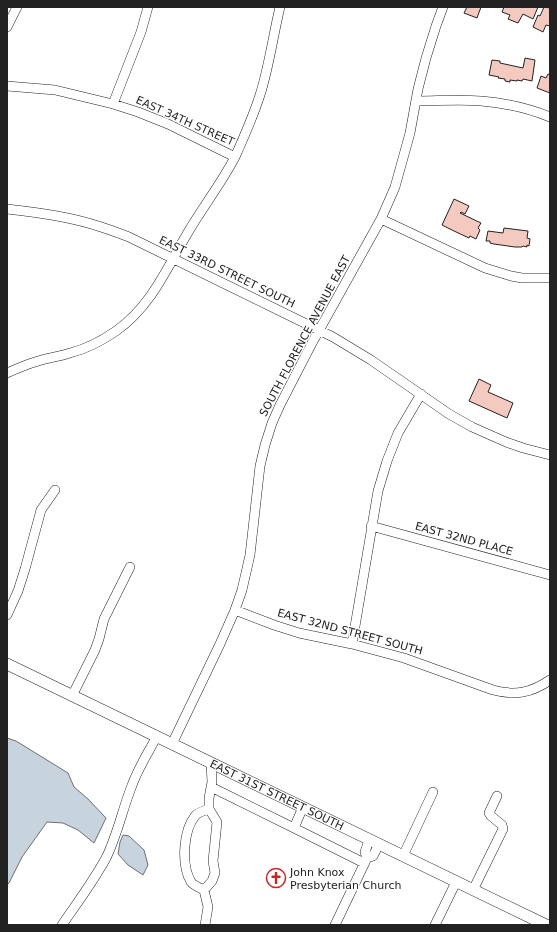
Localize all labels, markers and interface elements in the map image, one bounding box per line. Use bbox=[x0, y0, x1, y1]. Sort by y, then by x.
street label: EAST 34TH STREET bbox=[134, 93, 236, 149]
street label: EAST 33RD STREET SOUTH bbox=[157, 233, 297, 311]
street label: SOUTH FLORENCE AVENUE EAST bbox=[257, 253, 353, 419]
street label: EAST 32ND PLACE bbox=[414, 520, 514, 558]
street label: EAST 32ND STREET SOUTH bbox=[276, 606, 424, 658]
street label: EAST 31ST STREET SOUTH bbox=[208, 757, 346, 833]
place label: John Knox Presbyterian Church bbox=[289, 866, 402, 892]
church icon: John Knox Presbyterian Church bbox=[265, 867, 287, 889]

